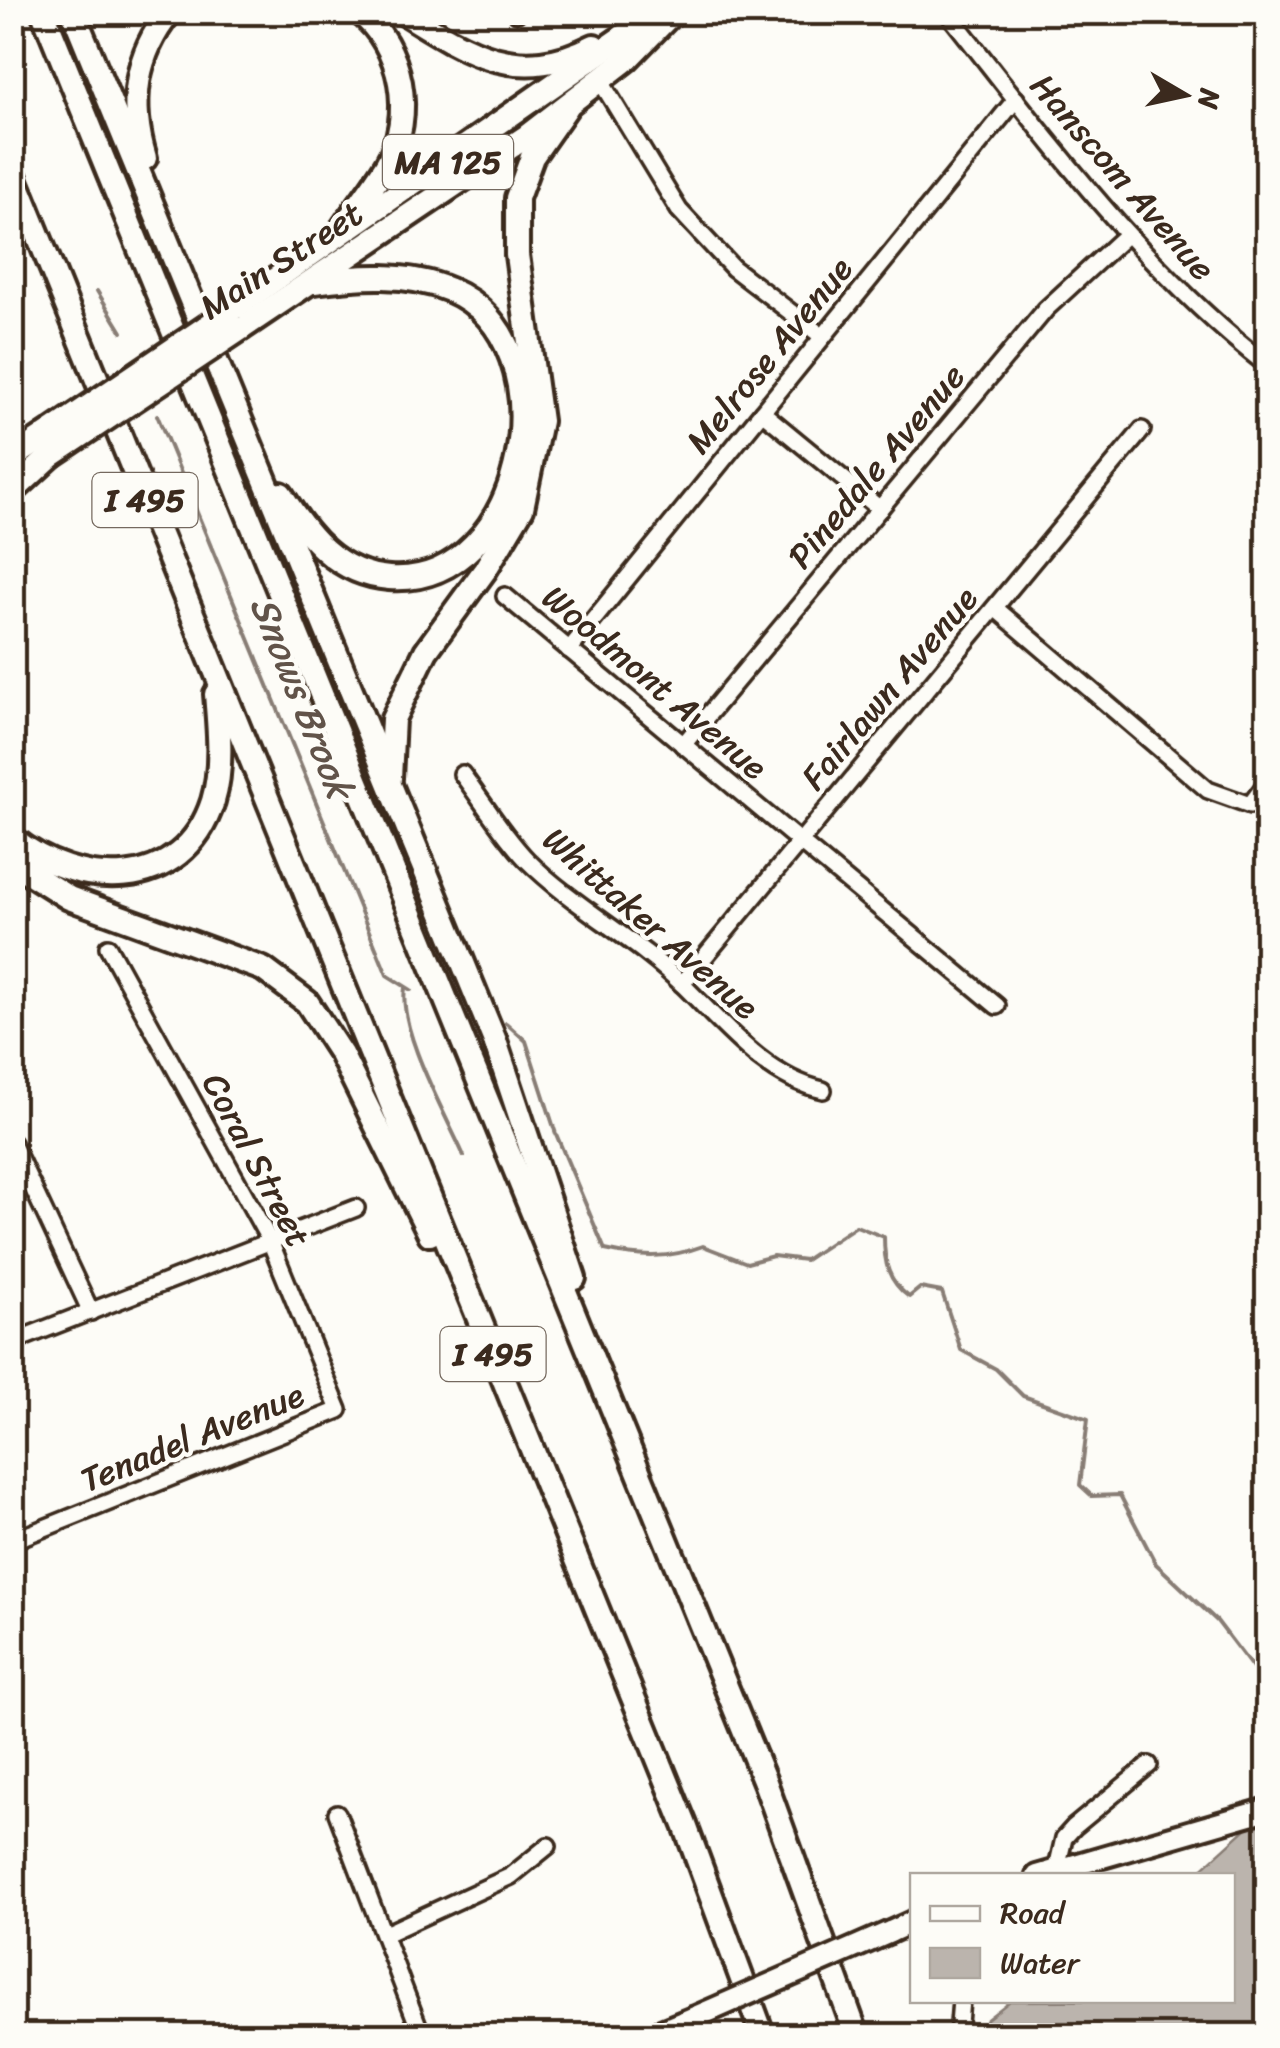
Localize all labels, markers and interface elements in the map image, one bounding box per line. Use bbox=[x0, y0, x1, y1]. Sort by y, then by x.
north arrow bbox=[1135, 45, 1235, 145]
street label: Hanscom Avenue bbox=[1014, 58, 1232, 296]
text: N bbox=[1183, 84, 1235, 113]
road number: MA 125 bbox=[383, 135, 513, 189]
street label: Main Street bbox=[186, 183, 376, 337]
street label: Melrose Avenue bbox=[669, 242, 869, 468]
street label: Pinedale Avenue bbox=[771, 349, 981, 583]
road number: I 495 bbox=[92, 473, 198, 527]
street label: Woodmont Avenue bbox=[528, 568, 782, 796]
street label: Fairlawn Avenue bbox=[784, 571, 994, 805]
water label: Snows Brook bbox=[230, 586, 374, 813]
street label: Whittaker Avenue bbox=[528, 810, 774, 1036]
street label: Coral Street bbox=[185, 1061, 329, 1259]
road number: I 495 bbox=[440, 1327, 546, 1381]
street label: Tenadel Avenue bbox=[71, 1364, 314, 1510]
legend bbox=[910, 1873, 1235, 2003]
text: Road bbox=[1000, 1886, 1067, 1940]
text: Water bbox=[1000, 1936, 1081, 1990]

